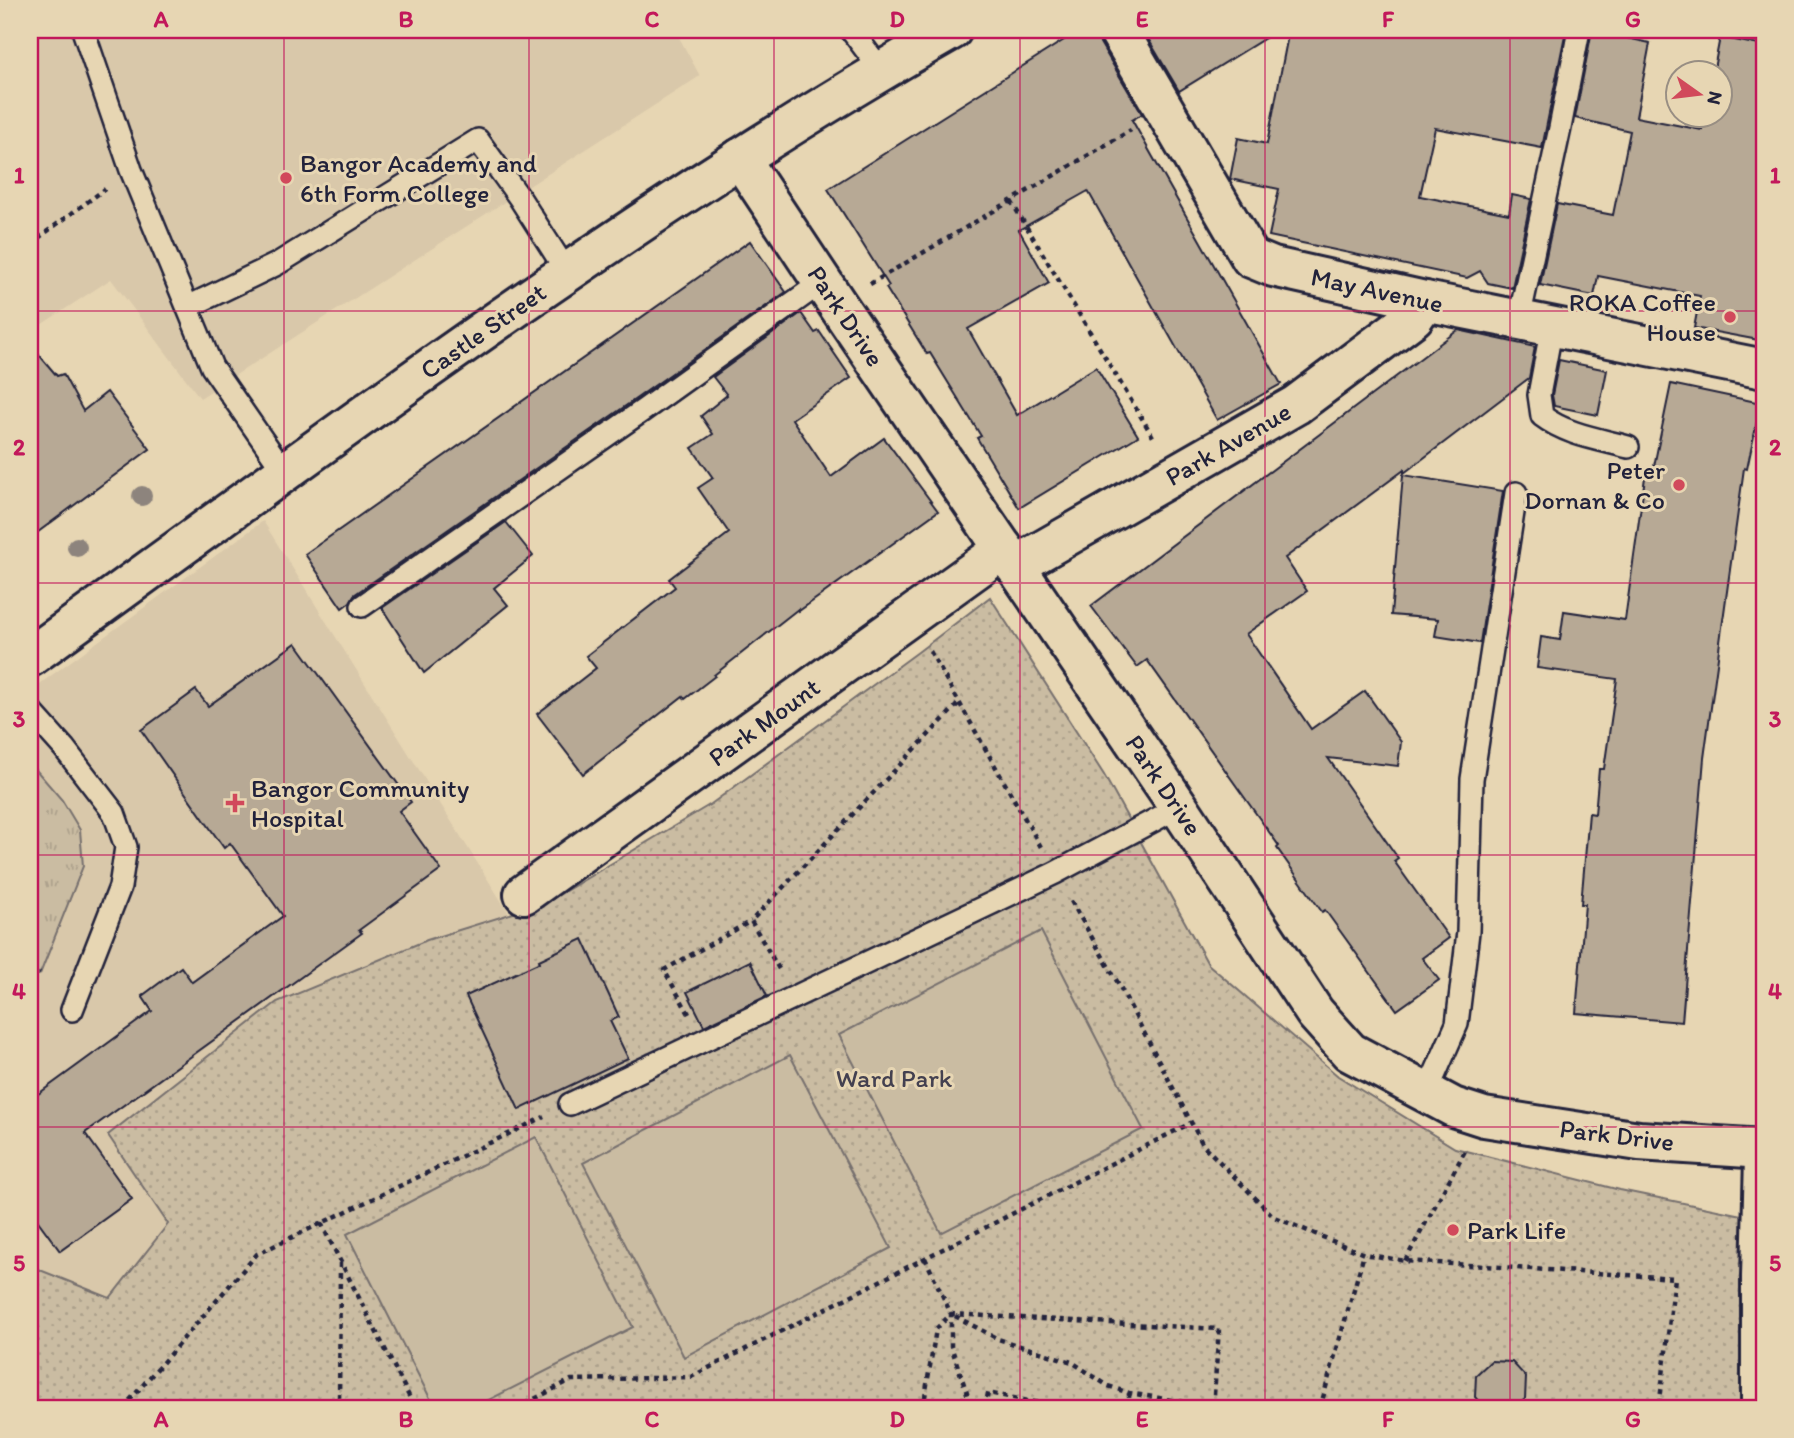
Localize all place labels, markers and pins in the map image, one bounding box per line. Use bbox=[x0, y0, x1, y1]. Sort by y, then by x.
place label: Bangor Academy and 6th Form College bbox=[300, 147, 537, 209]
marker: Bangor Academy and 6th Form College bbox=[278, 170, 294, 186]
place label: ROKA Coffee House bbox=[1569, 286, 1716, 348]
marker: ROKA Coffee House bbox=[1722, 309, 1738, 325]
place label: Peter Dornan & Co bbox=[1524, 454, 1665, 516]
marker: Peter Dornan & Co bbox=[1671, 477, 1687, 493]
place label: Bangor Community Hospital bbox=[251, 772, 469, 834]
marker: Bangor Community Hospital bbox=[225, 793, 245, 813]
place label: Park Life bbox=[1467, 1214, 1566, 1246]
marker: Park Life bbox=[1445, 1222, 1461, 1238]

